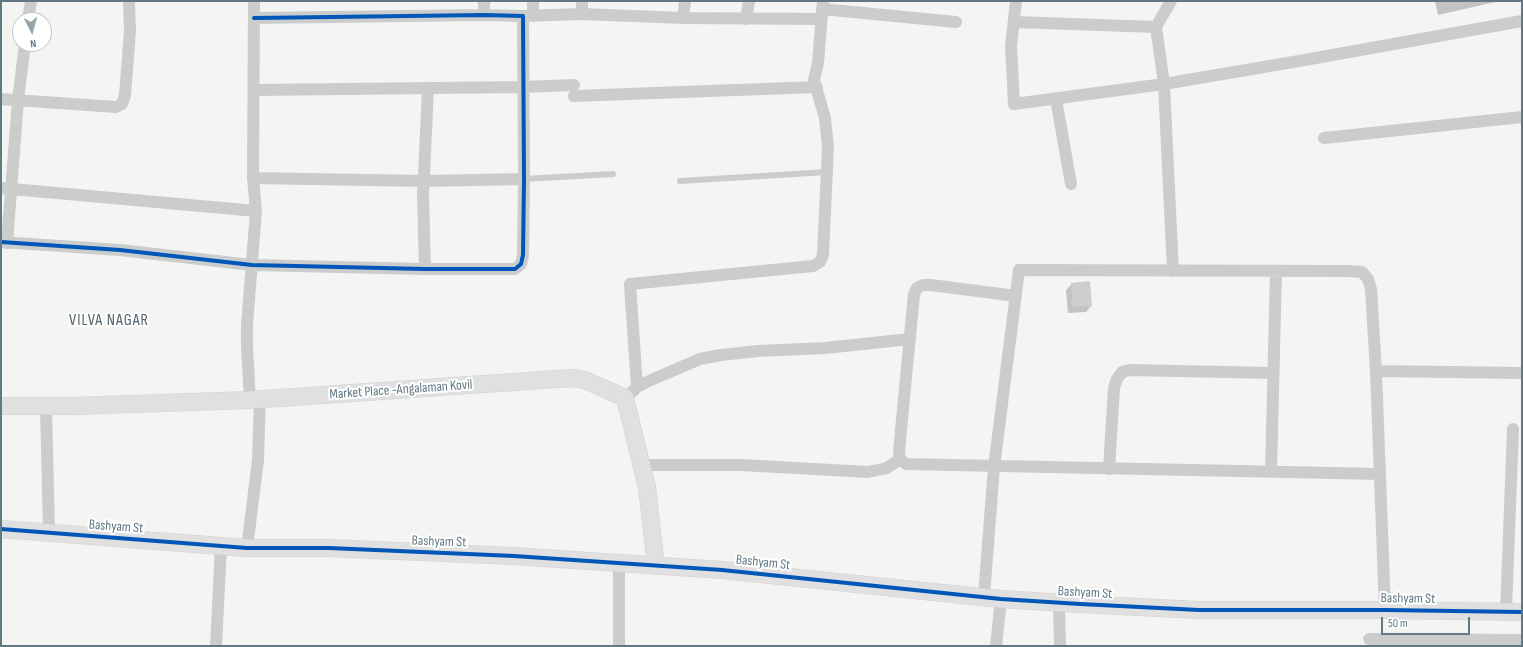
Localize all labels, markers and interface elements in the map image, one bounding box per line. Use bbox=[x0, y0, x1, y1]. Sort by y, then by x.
north arrow bbox=[12, 12, 52, 52]
text: N bbox=[30, 37, 37, 50]
district label: VILVA NAGAR bbox=[69, 311, 149, 331]
street label: Market Place -Angalaman Kovil bbox=[329, 377, 473, 403]
street label: Bashyam St bbox=[88, 517, 144, 537]
street label: Bashyam St bbox=[411, 533, 467, 551]
street label: Bashyam St bbox=[735, 552, 791, 574]
street label: Bashyam St bbox=[1057, 583, 1113, 603]
street label: Bashyam St bbox=[1381, 590, 1435, 608]
scale bar bbox=[1383, 609, 1472, 635]
text: 50 m bbox=[1388, 616, 1408, 631]

